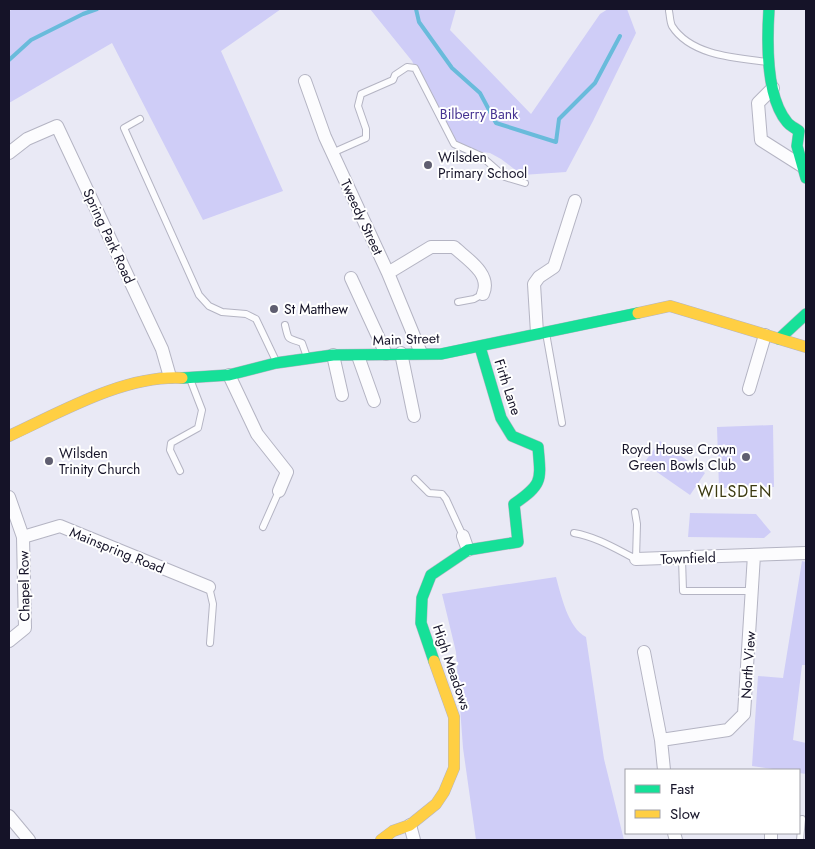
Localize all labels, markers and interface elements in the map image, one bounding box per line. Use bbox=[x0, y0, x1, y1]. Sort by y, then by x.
park label: Bilberry Bank bbox=[440, 104, 519, 124]
place label: Wilsden Primary School bbox=[438, 147, 527, 183]
marker: Wilsden Primary School bbox=[422, 159, 434, 171]
street label: Tweedy Street bbox=[336, 176, 389, 259]
street label: Spring Park Road bbox=[78, 185, 140, 287]
place label: St Matthew bbox=[284, 299, 348, 319]
marker: St Matthew bbox=[268, 303, 280, 315]
street label: Main Street bbox=[372, 328, 440, 350]
street label: Firth Lane bbox=[490, 356, 526, 418]
place label: Royd House Crown Green Bowls Club bbox=[622, 439, 736, 475]
place label: Wilsden Trinity Church bbox=[59, 443, 140, 479]
marker: Royd House Crown Green Bowls Club bbox=[740, 451, 752, 463]
marker: Wilsden Trinity Church bbox=[43, 455, 55, 467]
district label: WILSDEN bbox=[698, 480, 772, 503]
street label: Mainspring Road bbox=[66, 522, 168, 578]
street label: Townfield bbox=[660, 547, 716, 569]
street label: Chapel Row bbox=[13, 550, 35, 622]
street label: High Meadows bbox=[428, 622, 476, 713]
street label: North View bbox=[736, 630, 760, 699]
legend bbox=[625, 769, 800, 834]
text: Fast bbox=[670, 778, 694, 800]
text: Slow bbox=[670, 803, 701, 825]

